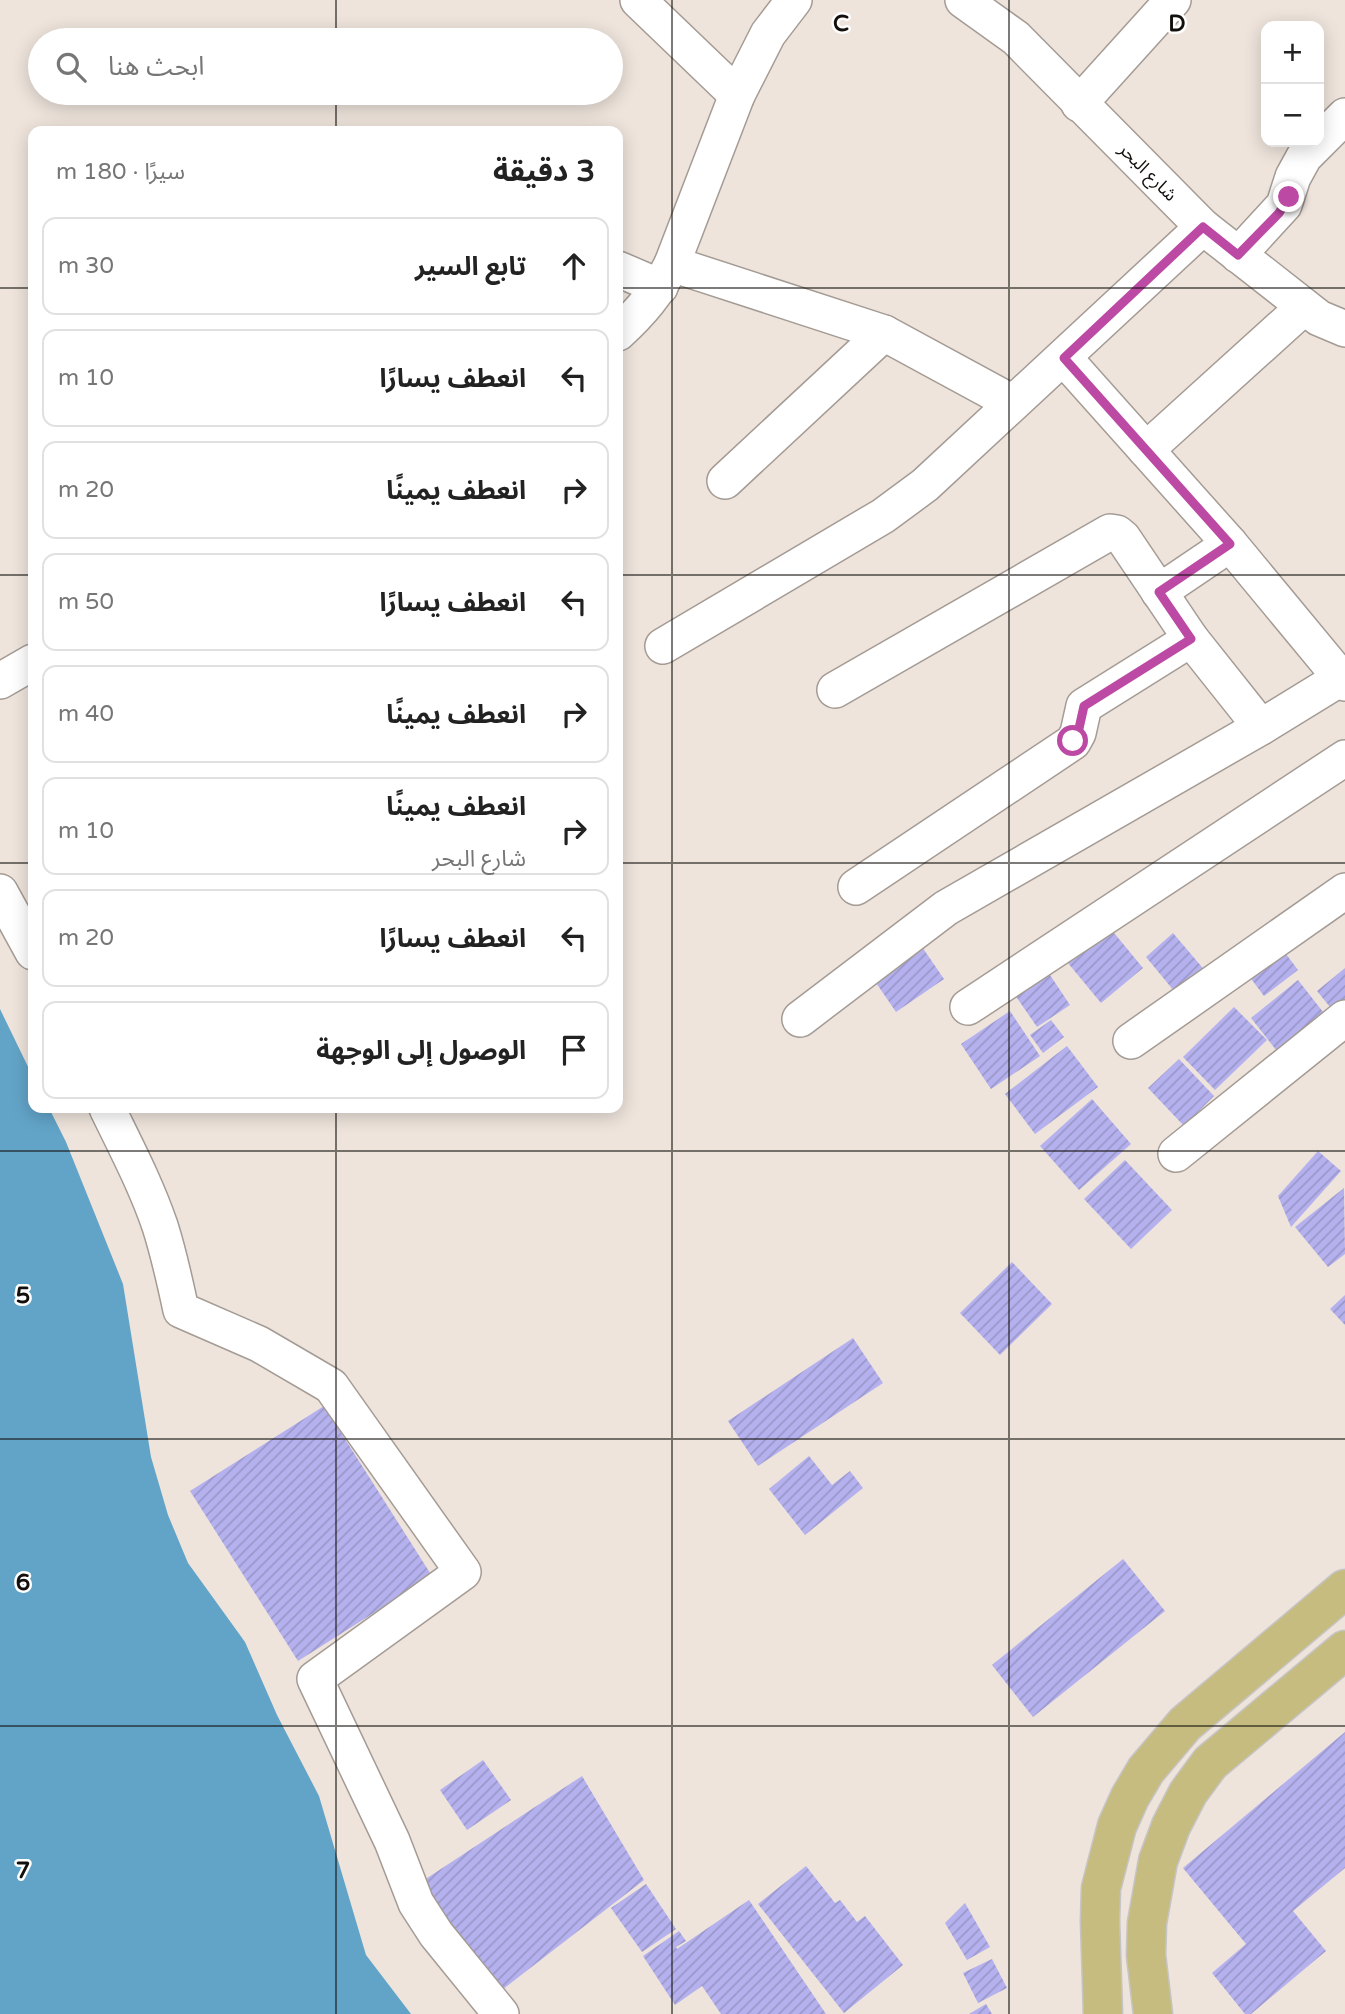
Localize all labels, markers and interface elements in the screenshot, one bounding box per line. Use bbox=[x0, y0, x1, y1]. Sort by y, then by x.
text: C bbox=[833, 10, 849, 38]
text: D bbox=[1168, 10, 1186, 38]
map controls bbox=[1261, 21, 1324, 147]
button: + bbox=[1261, 21, 1324, 84]
search box bbox=[28, 28, 623, 105]
icon: search bbox=[52, 48, 90, 86]
text: ابحث هنا bbox=[108, 51, 204, 82]
button: − bbox=[1261, 84, 1324, 147]
street label: شارع البحر bbox=[1111, 138, 1182, 208]
text: 3 دقيقة bbox=[493, 153, 595, 190]
text: سيرًا · 180 m bbox=[56, 158, 185, 186]
route end bbox=[1273, 181, 1304, 212]
icon: ahead bbox=[555, 247, 593, 285]
text: تابع السير bbox=[415, 251, 526, 282]
text: 30 m bbox=[58, 252, 114, 280]
icon: left bbox=[555, 359, 593, 397]
text: انعطف يسارًا bbox=[380, 363, 526, 394]
text: 10 m bbox=[58, 364, 114, 392]
icon: right bbox=[555, 471, 593, 509]
text: انعطف يمينًا bbox=[386, 475, 526, 506]
text: 20 m bbox=[58, 476, 114, 504]
icon: left bbox=[555, 583, 593, 621]
text: انعطف يسارًا bbox=[380, 587, 526, 618]
text: 50 m bbox=[58, 588, 114, 616]
icon: right bbox=[555, 695, 593, 733]
text: انعطف يمينًا bbox=[386, 699, 526, 730]
text: 40 m bbox=[58, 700, 114, 728]
route start bbox=[1057, 725, 1088, 756]
text: انعطف يمينًا bbox=[386, 791, 526, 822]
icon: right bbox=[555, 812, 593, 850]
text: 10 m bbox=[58, 817, 114, 845]
text: شارع البحر bbox=[432, 845, 526, 873]
icon: left bbox=[555, 919, 593, 957]
text: انعطف يسارًا bbox=[380, 923, 526, 954]
text: 20 m bbox=[58, 924, 114, 952]
icon: arrive bbox=[555, 1031, 593, 1069]
text: الوصول إلى الوجهة bbox=[316, 1035, 526, 1066]
text: 5 bbox=[16, 1282, 30, 1310]
text: 6 bbox=[16, 1569, 30, 1597]
text: 7 bbox=[16, 1857, 30, 1885]

